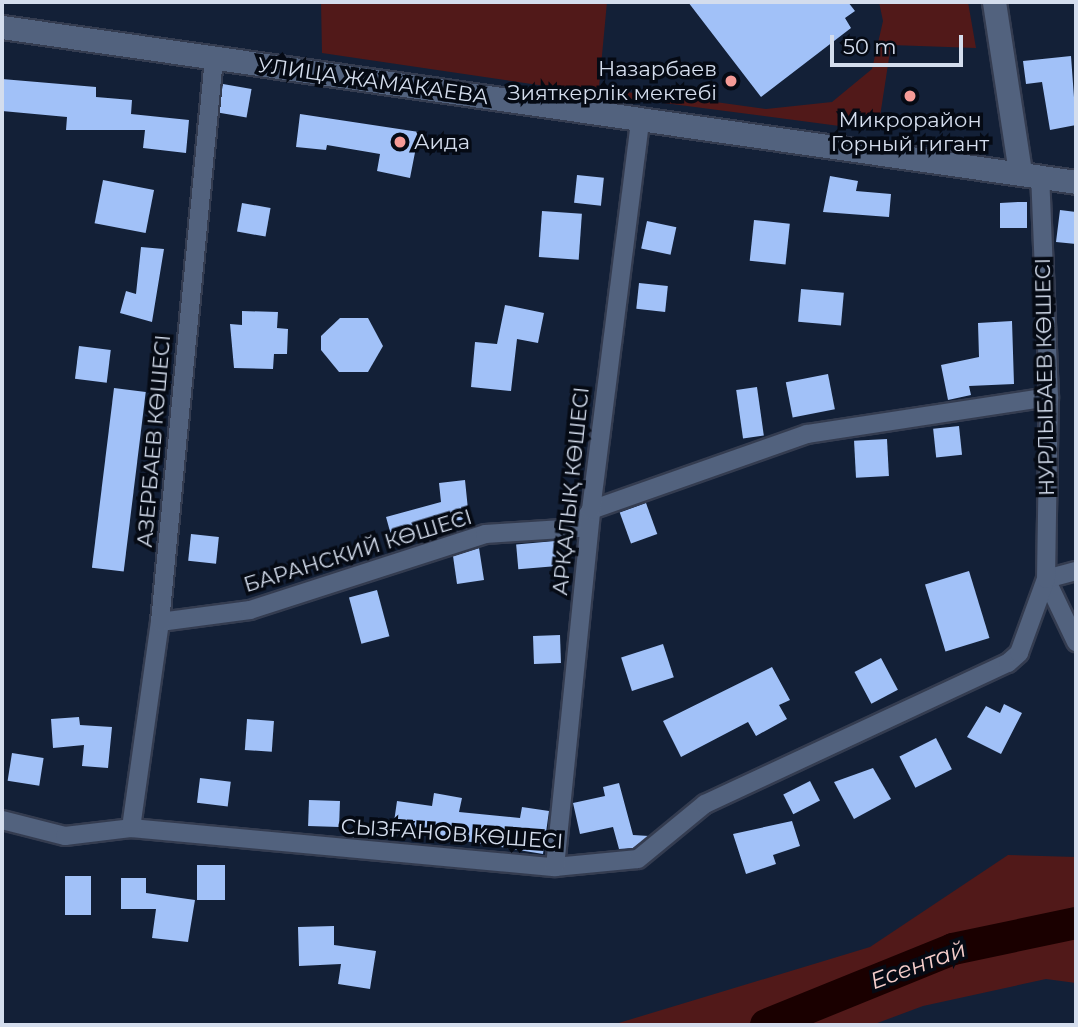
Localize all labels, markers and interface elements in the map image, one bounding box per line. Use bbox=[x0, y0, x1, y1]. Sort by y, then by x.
scale bar bbox=[833, 21, 966, 65]
text: 50 m bbox=[843, 34, 897, 59]
street label: УЛИЦА ЖАМАКАЕВА bbox=[256, 52, 490, 110]
place label: Назарбаев Зияткерлік мектебі bbox=[507, 56, 717, 106]
marker: Назарбаев Зияткерлік мектебі bbox=[723, 73, 739, 89]
marker: Микрорайон Горный гигант bbox=[902, 88, 918, 104]
place label: Микрорайон Горный гигант bbox=[831, 107, 989, 157]
place label: Аида bbox=[414, 129, 470, 155]
marker: Аида bbox=[392, 134, 408, 150]
street label: НУРЛЫБАЕВ КӨШЕСІ bbox=[1030, 258, 1060, 496]
street label: АЗЕРБАЕВ КӨШЕСІ bbox=[132, 334, 176, 548]
street label: АРҚАЛЫҚ КӨШЕСІ bbox=[548, 385, 594, 597]
street label: БАРАНСКИЙ КӨШЕСІ bbox=[241, 504, 475, 598]
street label: СЫЗҒАНОВ КӨШЕСІ bbox=[340, 814, 564, 854]
water label: Есентай bbox=[866, 935, 970, 995]

